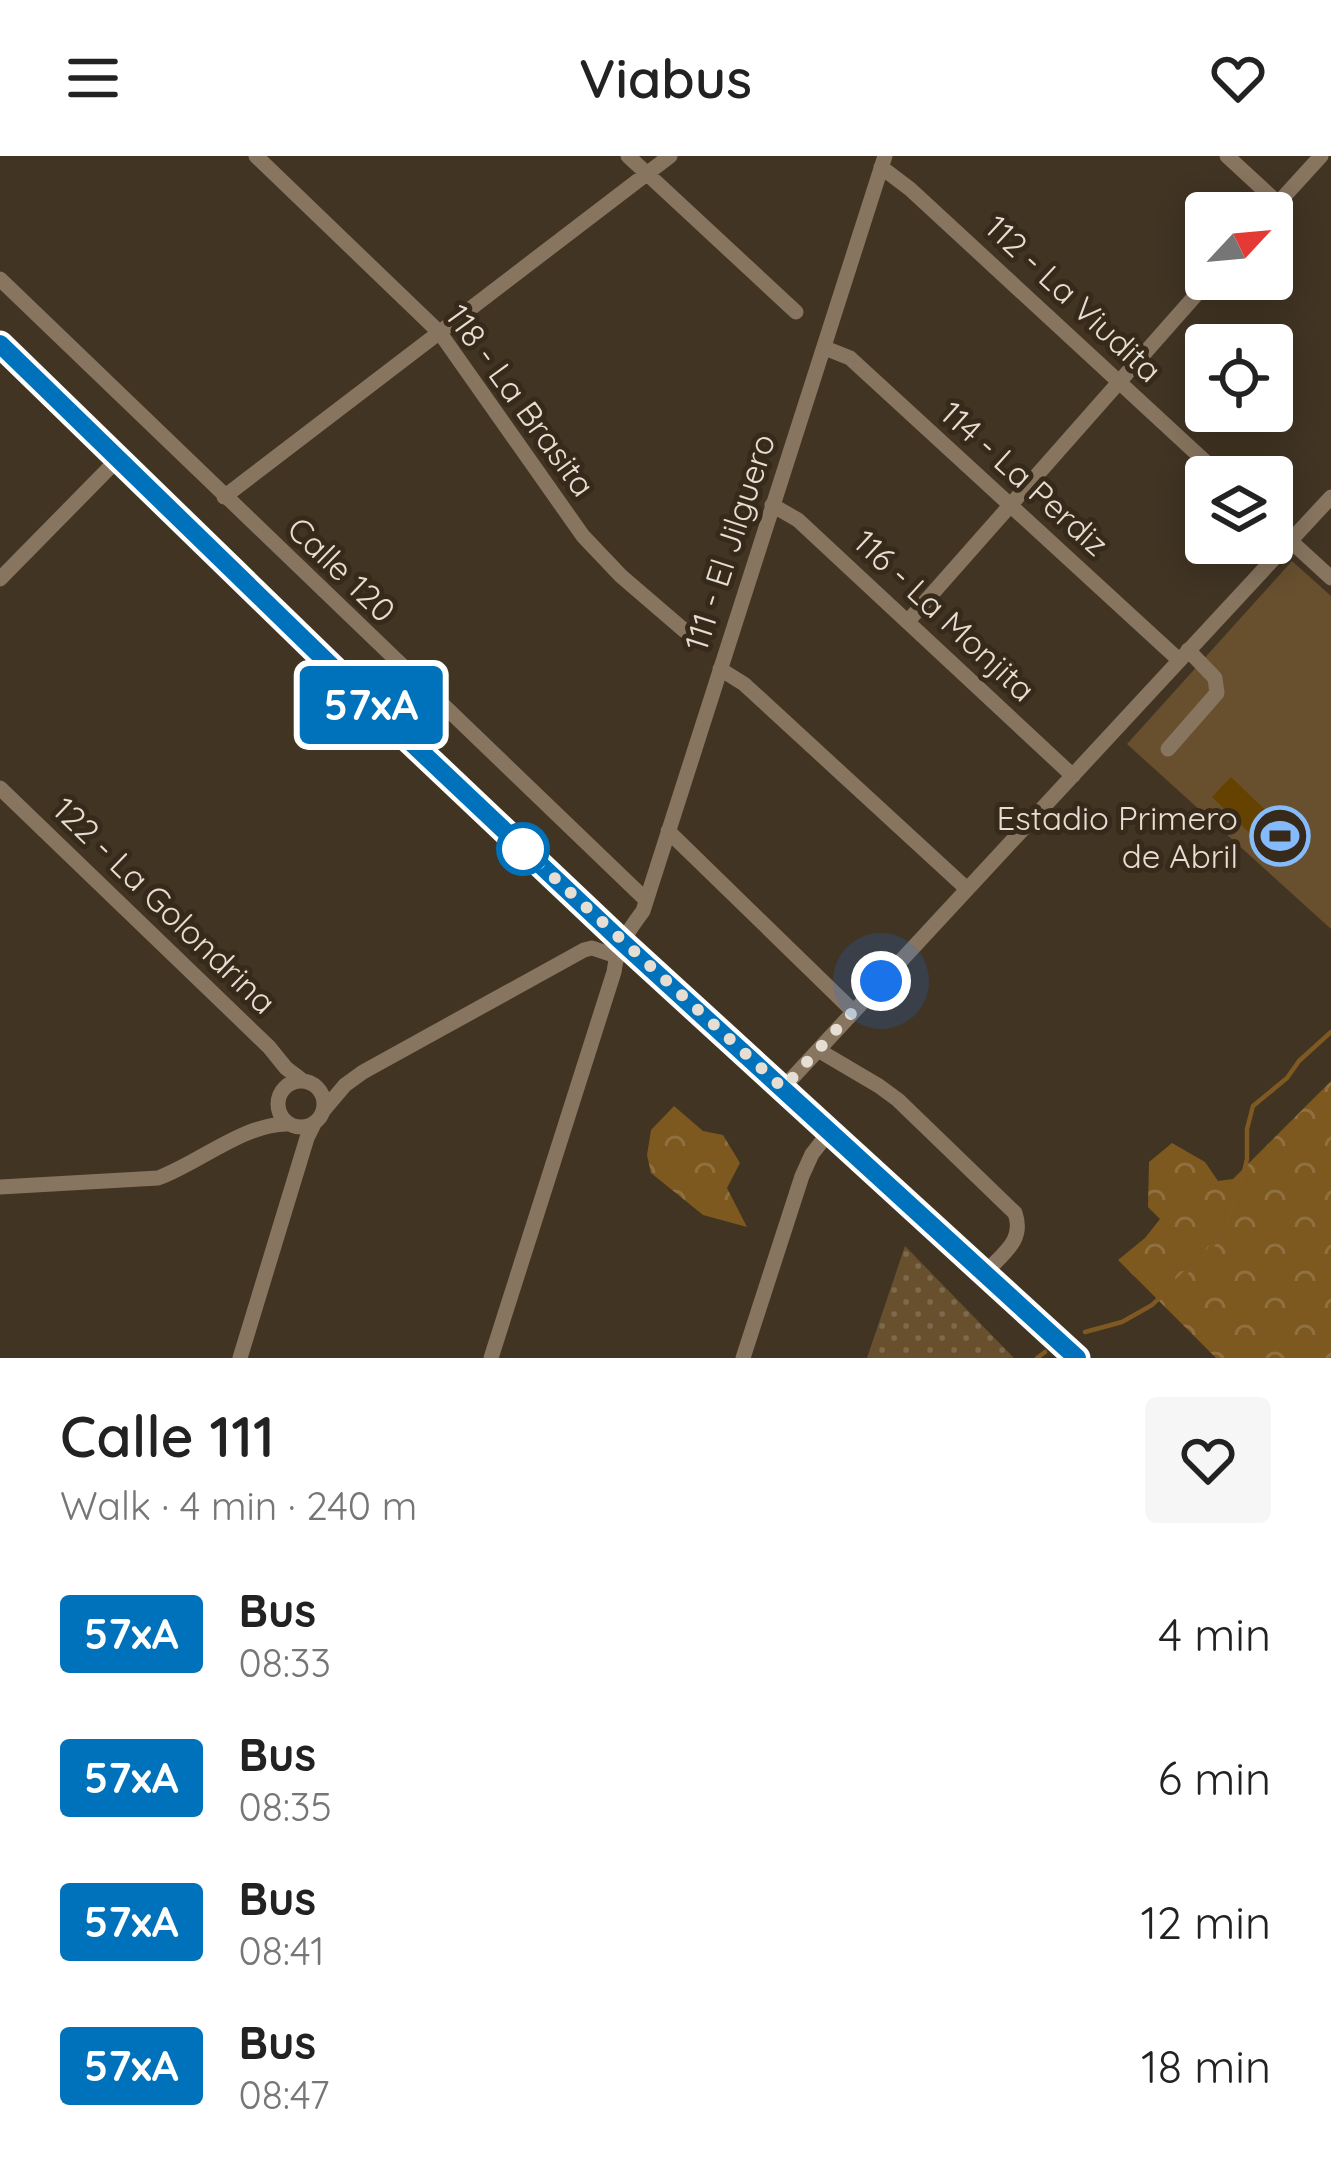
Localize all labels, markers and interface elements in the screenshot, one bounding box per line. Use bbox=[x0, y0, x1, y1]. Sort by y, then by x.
text: Viabus bbox=[579, 44, 752, 112]
icon: menu bbox=[60, 45, 126, 111]
icon: heart bbox=[1205, 45, 1271, 111]
north arrow bbox=[1185, 192, 1293, 300]
map controls bbox=[1185, 192, 1293, 564]
street label: 112 - La Viudita bbox=[977, 206, 1171, 390]
street label: 118 - La Brasita bbox=[438, 296, 604, 504]
button: locate bbox=[1185, 324, 1293, 432]
street label: 114 - La Perdiz bbox=[933, 392, 1117, 564]
street label: 111 - El Jilguero bbox=[675, 428, 783, 656]
button: layers bbox=[1185, 456, 1293, 564]
street label: Calle 120 bbox=[279, 508, 405, 630]
street label: 116 - La Monjita bbox=[846, 521, 1044, 709]
line badge: 57xA bbox=[287, 666, 455, 744]
text: 57xA bbox=[324, 678, 418, 731]
street label: 122 - La Golondrina bbox=[45, 788, 285, 1022]
place label: Estadio Primero de Abril bbox=[997, 797, 1238, 876]
sports icon: Estadio Primero de Abril bbox=[1249, 805, 1311, 867]
unlabelled marker bbox=[498, 824, 548, 874]
your location bbox=[851, 951, 911, 1011]
button: heart bbox=[1145, 1397, 1271, 1523]
text: Calle 111 bbox=[60, 1400, 275, 1471]
text: Walk · 4 min · 240 m bbox=[60, 1481, 417, 1530]
text: Bus bbox=[239, 1582, 316, 1638]
text: 4 min bbox=[1158, 1606, 1271, 1662]
text: 57xA bbox=[84, 1607, 179, 1660]
text: 08:33 bbox=[239, 1638, 331, 1687]
text: Bus bbox=[239, 1726, 316, 1782]
text: 6 min bbox=[1158, 1750, 1271, 1806]
text: 57xA bbox=[84, 1751, 179, 1804]
text: 08:35 bbox=[239, 1782, 332, 1831]
text: Bus bbox=[239, 1870, 316, 1926]
text: 12 min bbox=[1140, 1894, 1271, 1950]
text: 57xA bbox=[84, 1895, 179, 1948]
text: 08:41 bbox=[239, 1926, 325, 1975]
text: Bus bbox=[239, 2014, 316, 2070]
text: 18 min bbox=[1141, 2038, 1271, 2094]
text: 57xA bbox=[84, 2039, 179, 2092]
text: 08:47 bbox=[239, 2070, 330, 2119]

